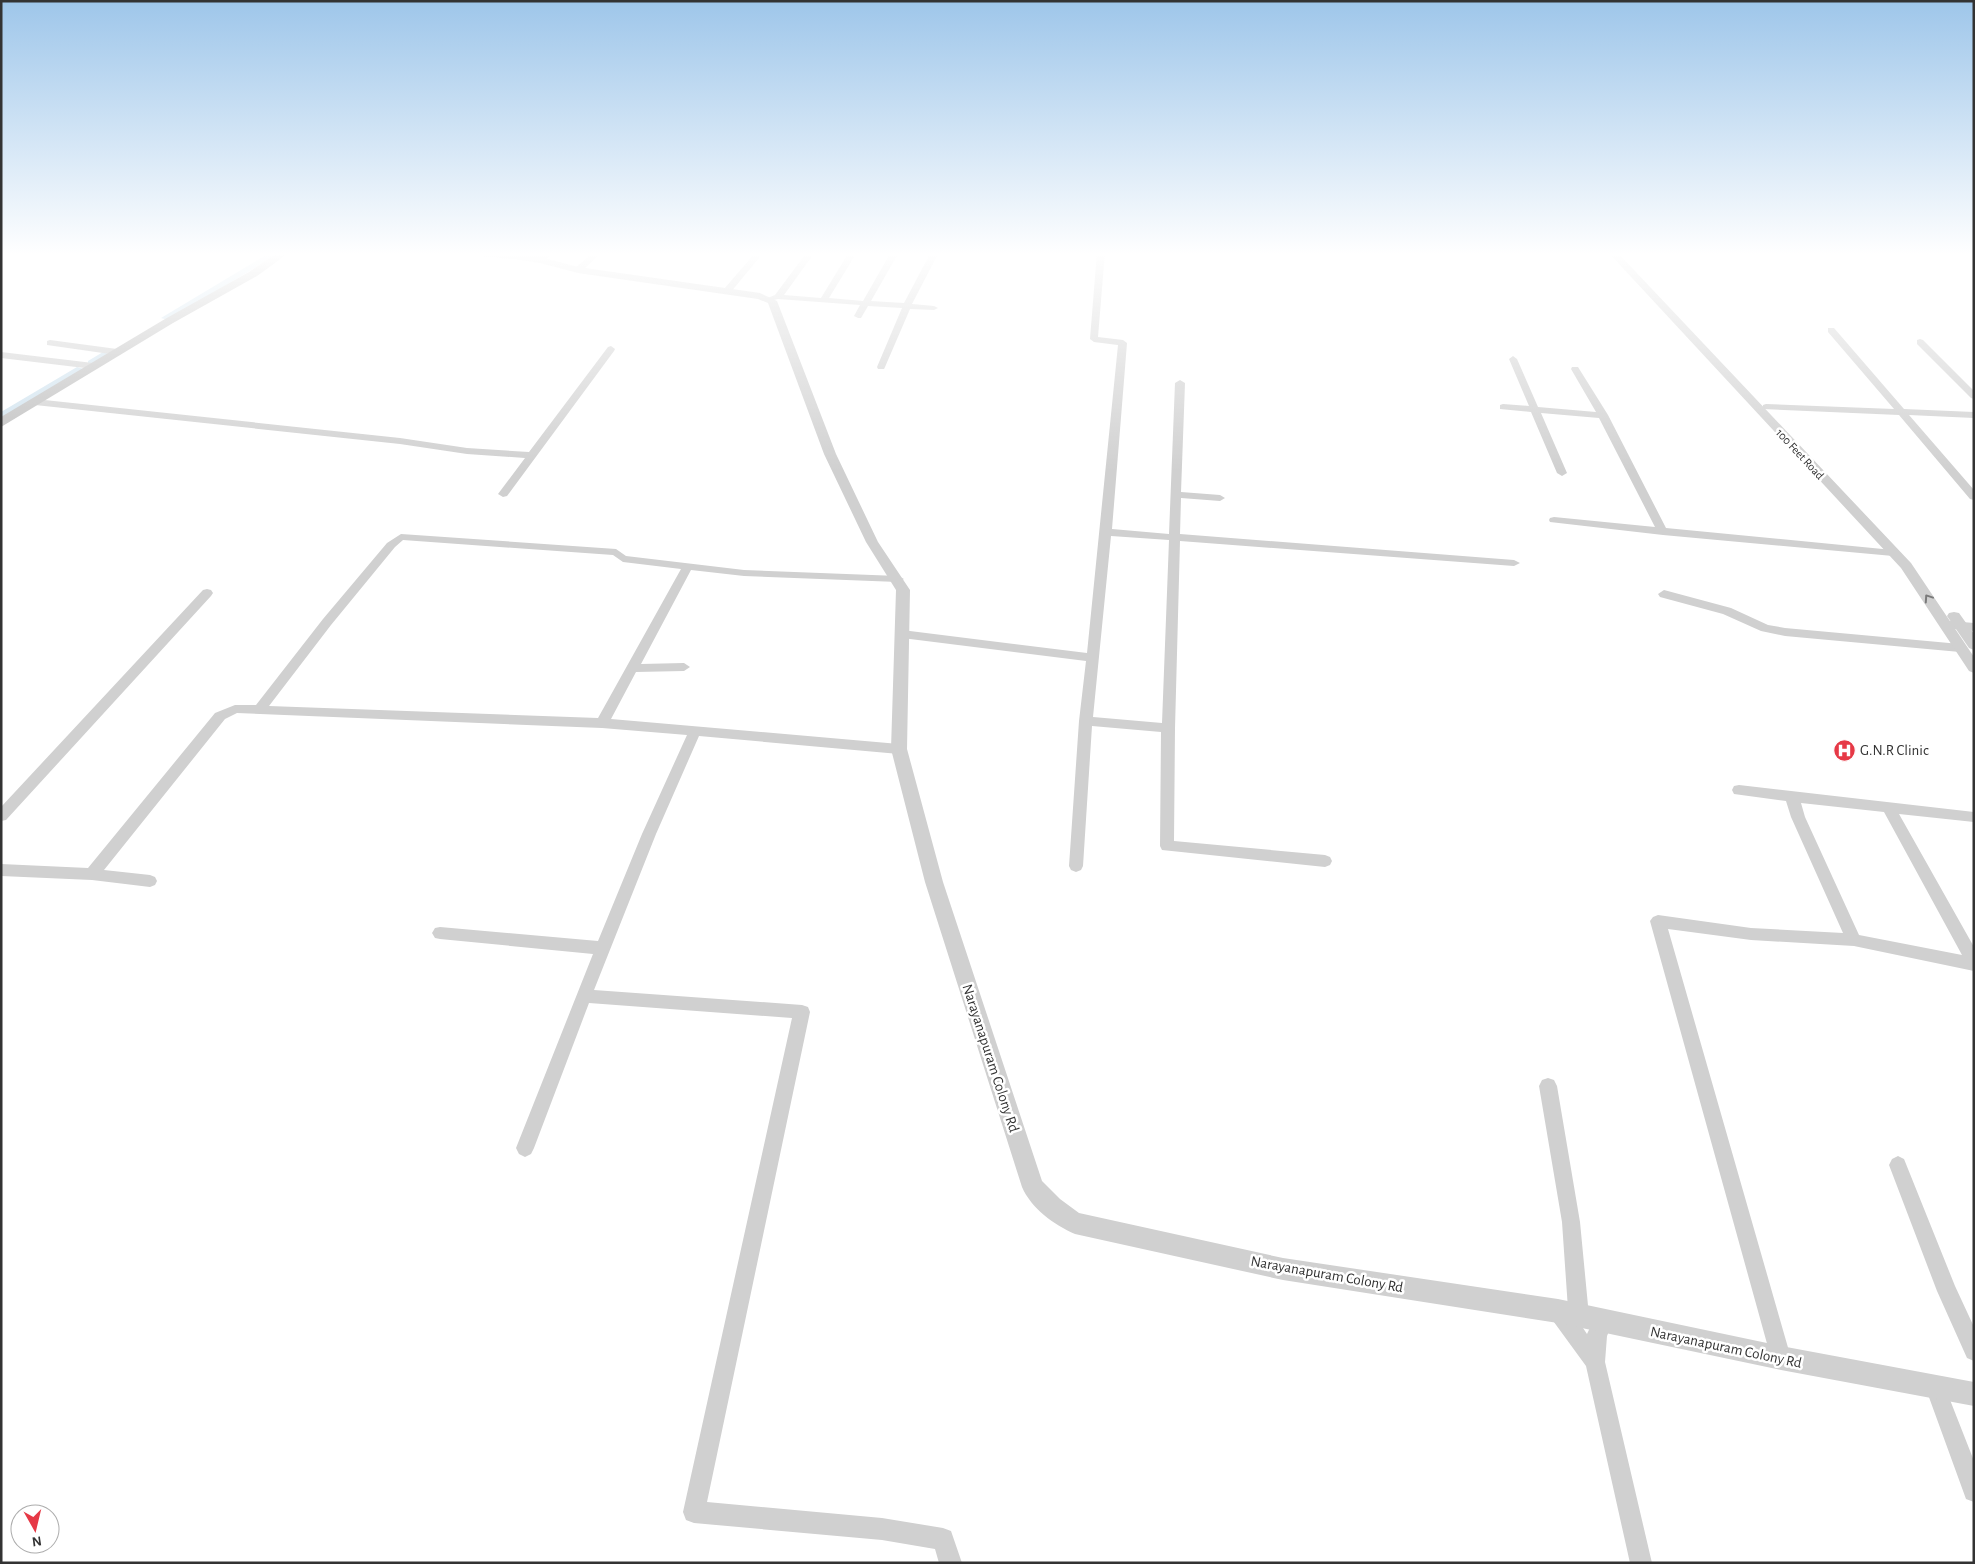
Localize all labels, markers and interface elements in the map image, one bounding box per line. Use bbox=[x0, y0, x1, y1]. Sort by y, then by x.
street label: 100 Feet Road bbox=[1774, 426, 1826, 482]
one-way arrow bbox=[1925, 594, 1934, 604]
hospital icon: G.N.R Clinic bbox=[1832, 738, 1856, 762]
place label: G.N.R Clinic bbox=[1860, 743, 1929, 758]
street label: Narayanapuram Colony Rd bbox=[960, 982, 1022, 1134]
street label: Narayanapuram Colony Rd bbox=[1250, 1254, 1405, 1295]
street label: Narayanapuram Colony Rd bbox=[1649, 1324, 1803, 1371]
north arrow bbox=[10, 1504, 60, 1554]
text: N bbox=[31, 1533, 42, 1548]

